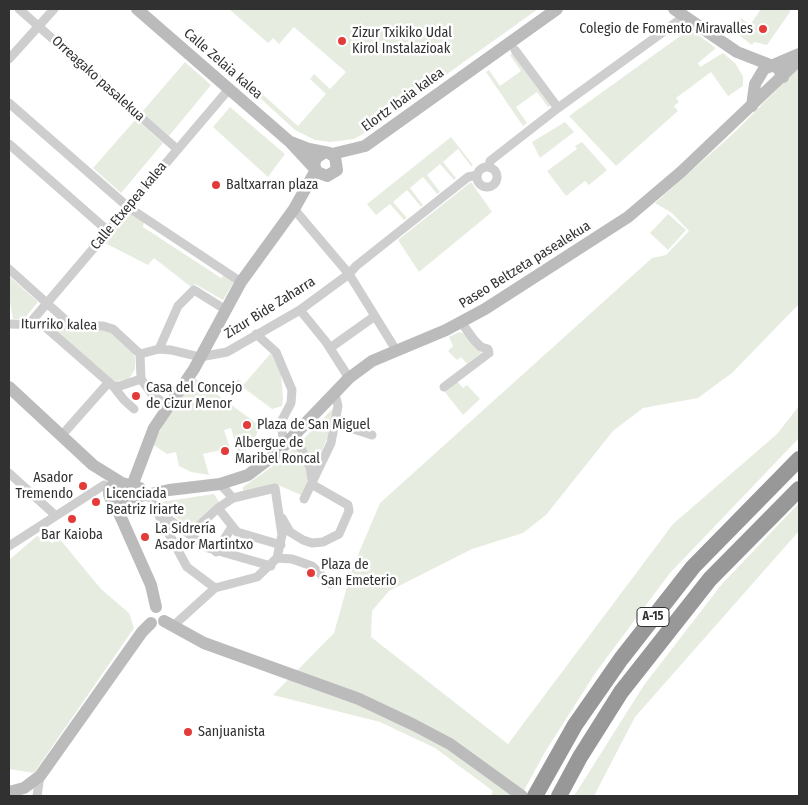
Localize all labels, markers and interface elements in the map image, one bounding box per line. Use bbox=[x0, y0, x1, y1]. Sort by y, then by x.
place label: Colegio de Fomento Miravalles bbox=[579, 21, 753, 37]
marker: Colegio de Fomento Miravalles bbox=[757, 23, 769, 35]
street label: Calle Zelaia kalea bbox=[180, 25, 266, 103]
place label: Zizur Txikiko Udal Kirol Instalazioak bbox=[352, 25, 452, 58]
street label: Orreagako pasalekua bbox=[48, 33, 148, 125]
marker: Zizur Txikiko Udal Kirol Instalazioak bbox=[336, 35, 348, 47]
street label: Elortz Ibaia kalea bbox=[359, 65, 447, 135]
street label: Calle Etxepea kalea bbox=[87, 159, 171, 253]
place label: Baltxarran plaza bbox=[226, 177, 318, 193]
marker: Baltxarran plaza bbox=[210, 179, 222, 191]
street label: Paseo Beltzeta pasealekua bbox=[456, 218, 594, 312]
street label: Zizur Bide Zaharra bbox=[222, 273, 318, 343]
street label: Iturriko kalea bbox=[21, 316, 97, 334]
place label: Casa del Concejo de Cizur Menor bbox=[146, 380, 242, 412]
marker: Casa del Concejo de Cizur Menor bbox=[130, 390, 142, 402]
place label: Plaza de San Miguel bbox=[257, 417, 370, 433]
marker: Plaza de San Miguel bbox=[241, 419, 253, 431]
place label: Albergue de Maribel Roncal bbox=[235, 435, 320, 468]
marker: Albergue de Maribel Roncal bbox=[219, 445, 231, 457]
place label: Asador Tremendo bbox=[16, 470, 73, 502]
marker: Asador Tremendo bbox=[77, 480, 89, 492]
place label: Licenciada Beatriz Iriarte bbox=[106, 486, 184, 518]
marker: Licenciada Beatriz Iriarte bbox=[90, 496, 102, 508]
marker: Bar Kaioba bbox=[66, 513, 78, 525]
place label: La Sidrería Asador Martintxo bbox=[155, 521, 253, 554]
place label: Bar Kaioba bbox=[41, 527, 103, 543]
marker: La Sidrería Asador Martintxo bbox=[139, 531, 151, 543]
place label: Plaza de San Emeterio bbox=[321, 557, 397, 590]
marker: Plaza de San Emeterio bbox=[305, 567, 317, 579]
road number: A-15 bbox=[637, 608, 669, 626]
place label: Sanjuanista bbox=[198, 724, 265, 740]
marker: Sanjuanista bbox=[182, 726, 194, 738]

